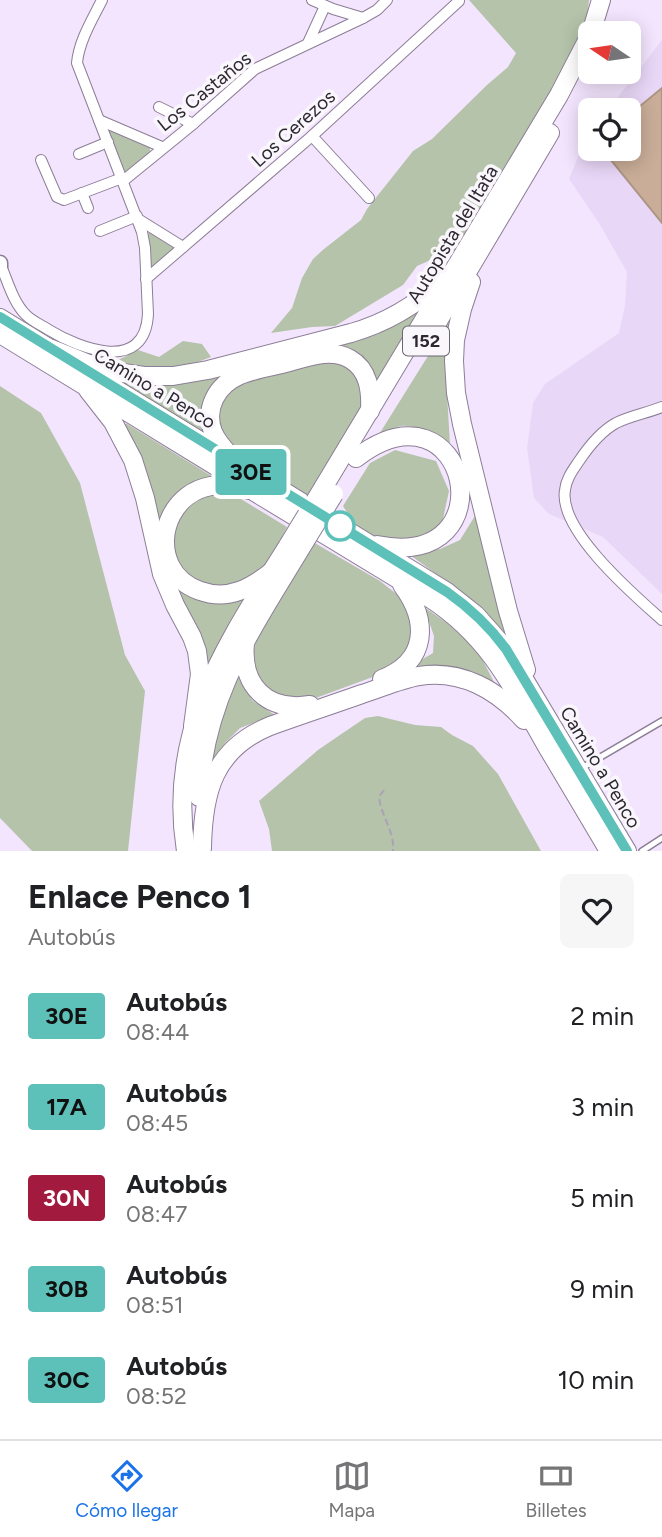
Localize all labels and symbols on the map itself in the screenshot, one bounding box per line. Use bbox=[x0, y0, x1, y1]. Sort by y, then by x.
north arrow bbox=[578, 21, 640, 84]
street label: Los Castaños bbox=[153, 46, 256, 136]
street label: Los Cerezos bbox=[247, 85, 340, 172]
street label: Autopista del Itata bbox=[402, 161, 503, 307]
road number: 152 bbox=[403, 326, 449, 356]
street label: Camino a Penco bbox=[90, 343, 220, 434]
line badge: 30E bbox=[211, 449, 291, 495]
unlabelled marker bbox=[325, 511, 355, 541]
street label: Camino a Penco bbox=[555, 702, 646, 832]

